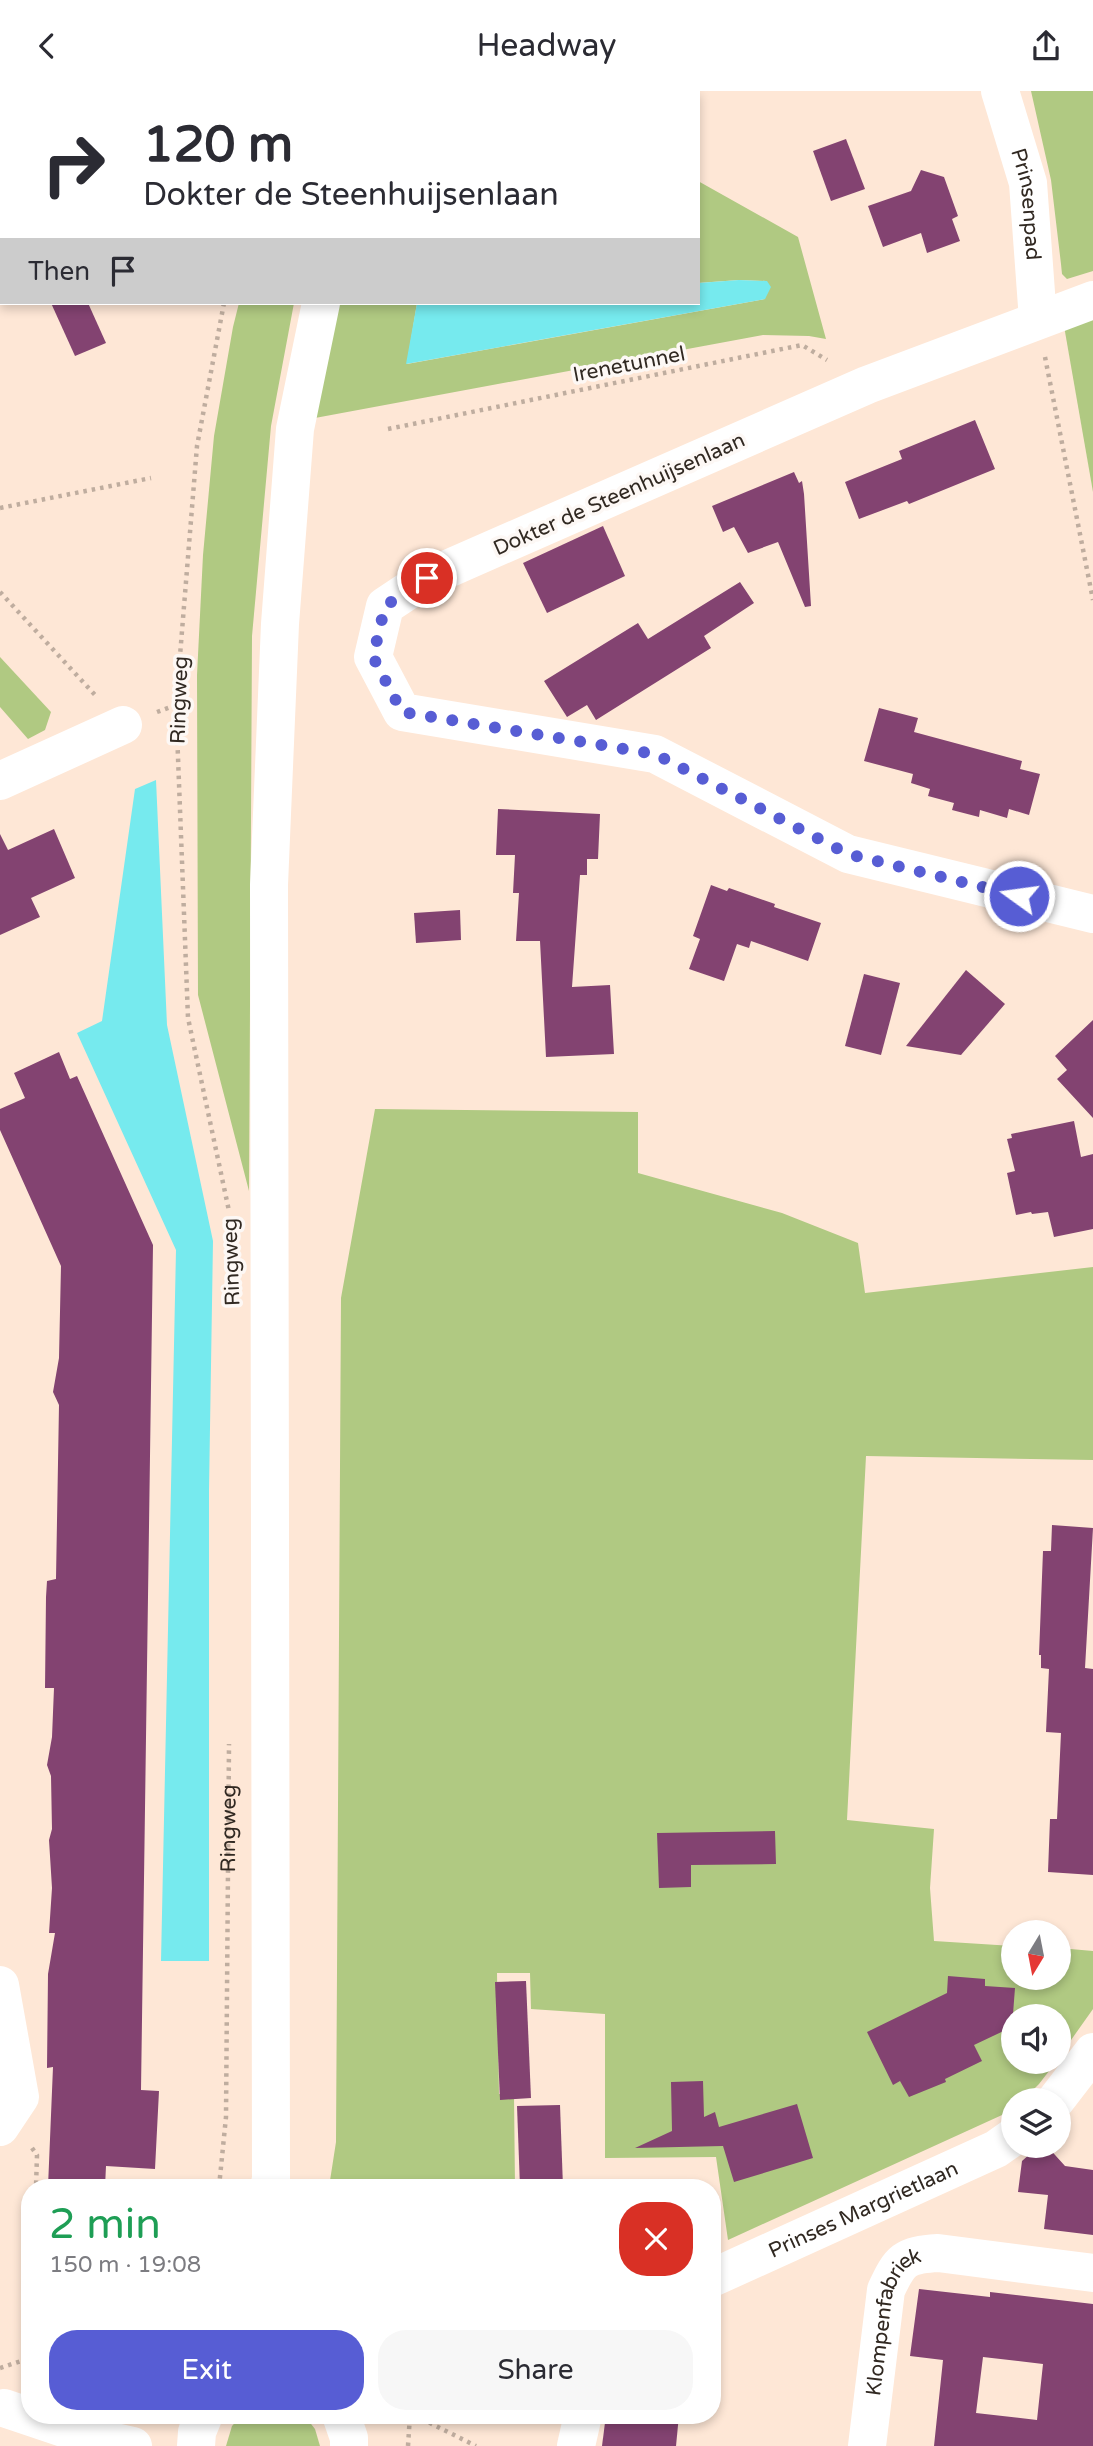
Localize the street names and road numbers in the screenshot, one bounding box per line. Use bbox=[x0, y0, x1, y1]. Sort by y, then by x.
street label: Prinsenpad bbox=[1005, 145, 1046, 261]
street label: Irenetunnel bbox=[571, 341, 687, 388]
street label: Dokter de Steenhuijsenlaan bbox=[490, 428, 749, 561]
street label: Ringweg bbox=[165, 656, 194, 744]
street label: Ringweg bbox=[217, 1218, 246, 1306]
street label: Ringweg bbox=[216, 1784, 242, 1872]
street label: Prinses Margrietlaan bbox=[765, 2156, 962, 2264]
street label: Klompenfabriek bbox=[861, 2243, 924, 2397]

